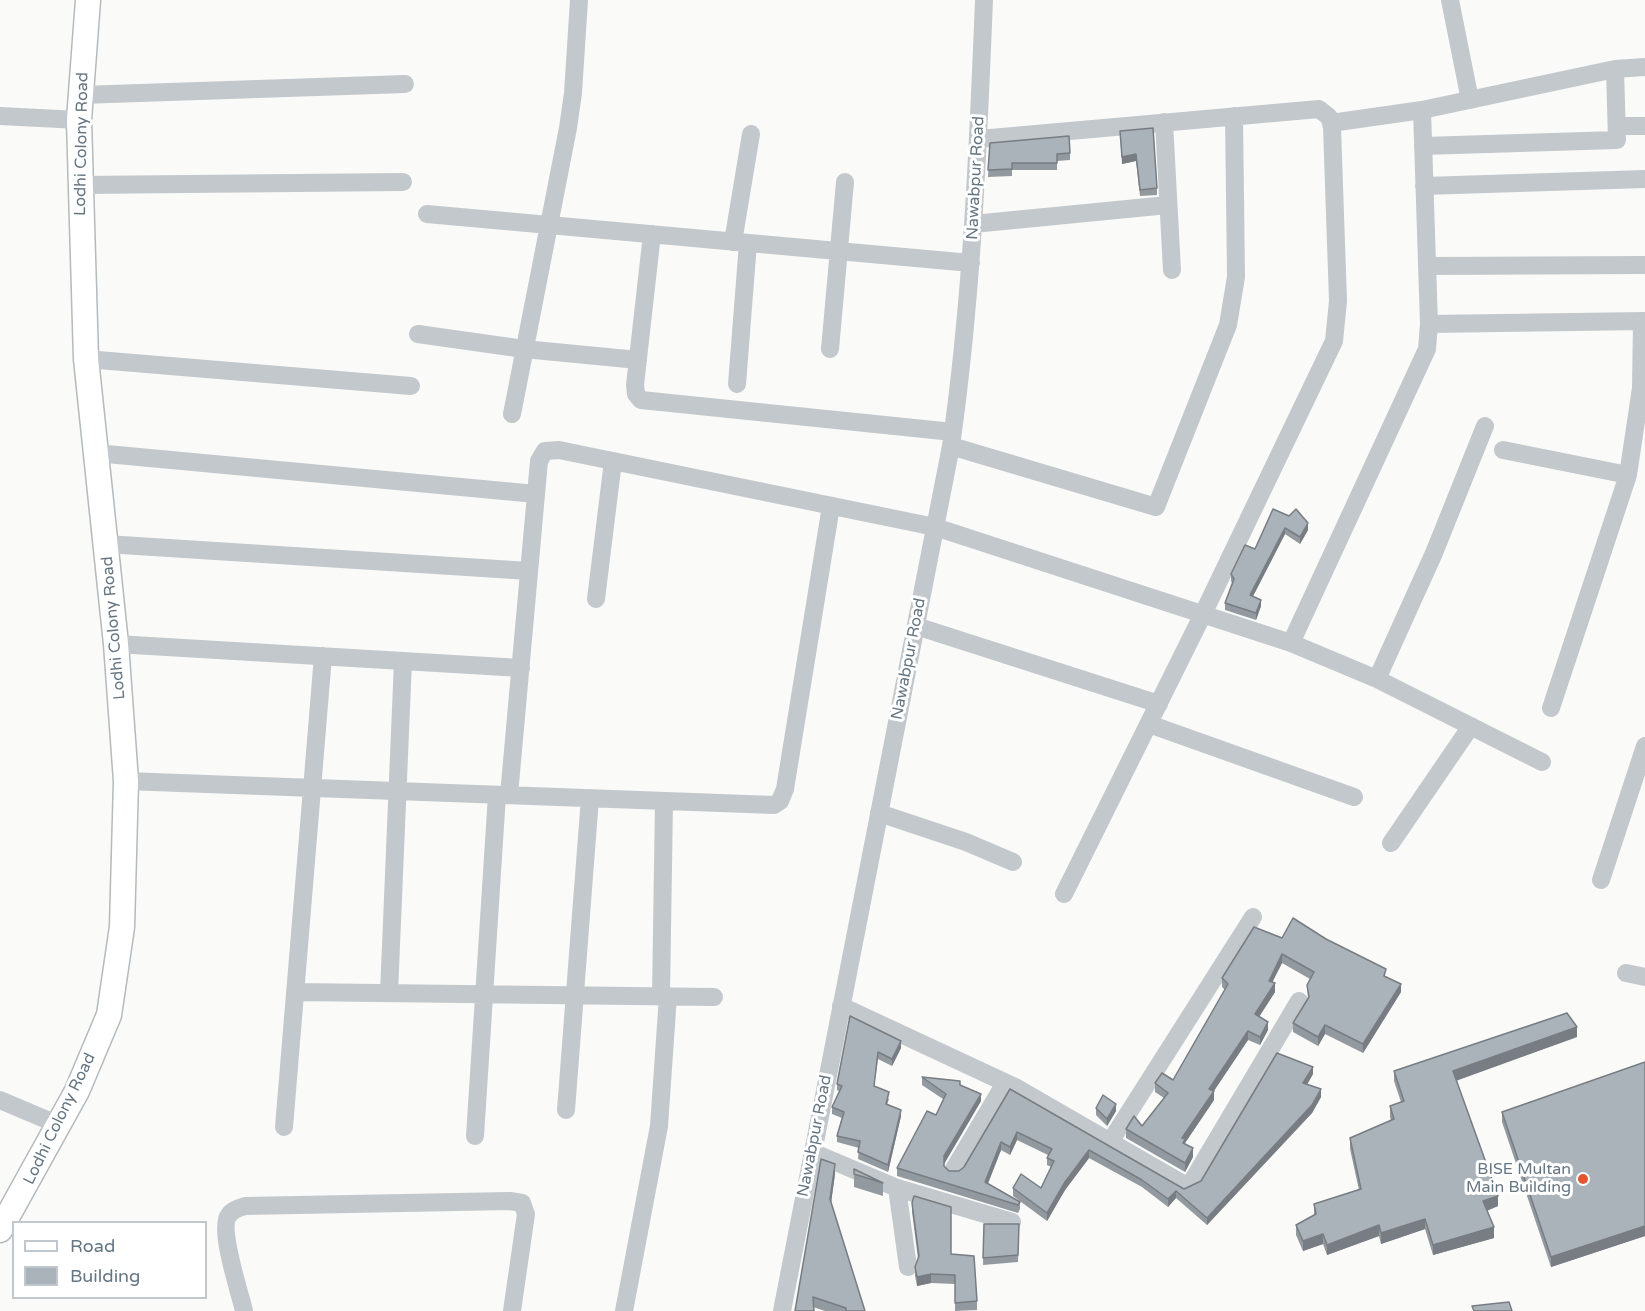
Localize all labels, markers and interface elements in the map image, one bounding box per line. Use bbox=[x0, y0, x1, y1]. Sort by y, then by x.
street label: Lodhi Colony Road bbox=[71, 72, 93, 216]
street label: Nawabpur Road bbox=[963, 116, 989, 240]
street label: Lodhi Colony Road bbox=[98, 556, 130, 700]
street label: Nawabpur Road bbox=[888, 596, 930, 722]
street label: Lodhi Colony Road bbox=[20, 1050, 100, 1188]
street label: Nawabpur Road bbox=[794, 1073, 836, 1199]
place label: BISE Multan Main Building bbox=[1466, 1160, 1571, 1198]
marker: BISE Multan Main Building bbox=[1576, 1172, 1590, 1186]
legend bbox=[12, 1221, 207, 1299]
text: Road bbox=[70, 1235, 115, 1257]
text: Building bbox=[70, 1265, 140, 1287]

